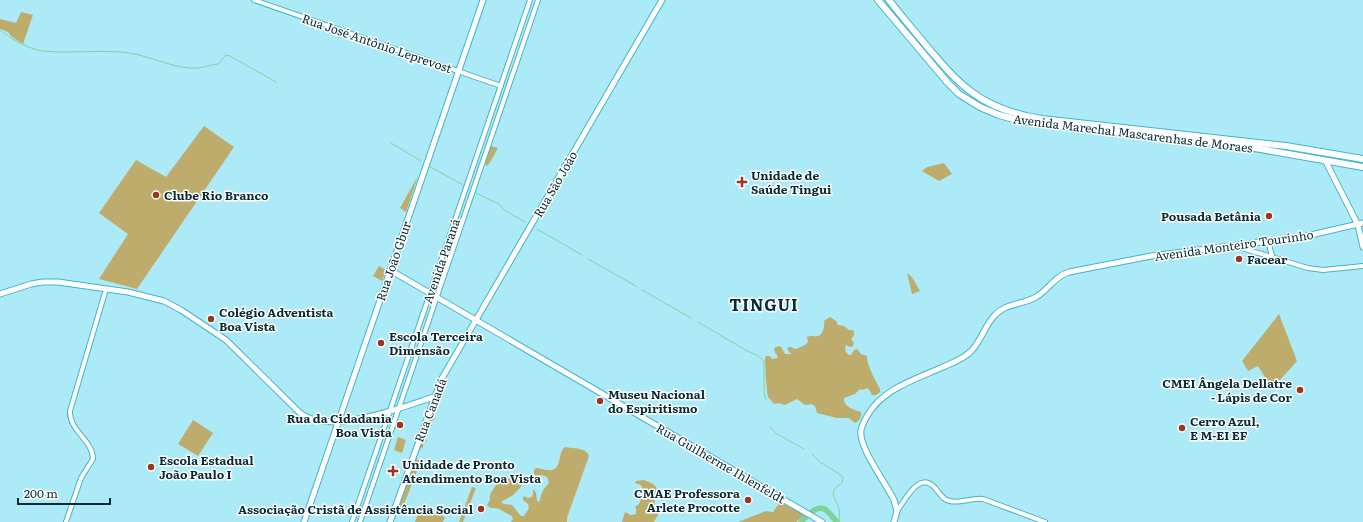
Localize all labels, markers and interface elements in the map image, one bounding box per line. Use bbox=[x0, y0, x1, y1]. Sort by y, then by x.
street label: Rua José Antônio Leprevost bbox=[300, 9, 454, 77]
street label: Avenida Marechal Mascarenhas de Moraes bbox=[1012, 109, 1254, 157]
street label: Rua São João bbox=[529, 147, 581, 221]
place label: Unidade de Saúde Tingui bbox=[751, 166, 832, 198]
marker: Unidade de Saúde Tingui bbox=[736, 176, 748, 188]
place label: Clube Rio Branco bbox=[164, 186, 269, 204]
marker: Clube Rio Branco bbox=[151, 190, 161, 200]
place label: Pousada Betânia bbox=[1161, 207, 1261, 225]
marker: Pousada Betânia bbox=[1264, 211, 1274, 221]
street label: Avenida Paraná bbox=[418, 216, 464, 306]
street label: Rua João Gbur bbox=[371, 218, 415, 303]
street label: Avenida Monteiro Tourinho bbox=[1153, 225, 1315, 265]
place label: Facear bbox=[1247, 250, 1288, 268]
marker: Facear bbox=[1234, 254, 1244, 264]
district label: TINGUI bbox=[729, 292, 799, 316]
place label: Colégio Adventista Boa Vista bbox=[219, 303, 333, 335]
marker: Colégio Adventista Boa Vista bbox=[206, 314, 216, 324]
place label: Escola Terceira Dimensão bbox=[389, 327, 483, 359]
marker: Escola Terceira Dimensão bbox=[376, 338, 386, 348]
place label: CMEI Ângela Dellatre - Lápis de Cor bbox=[1162, 374, 1292, 406]
street label: Rua Canadá bbox=[410, 375, 451, 445]
place label: Museu Nacional do Espiritismo bbox=[608, 385, 706, 417]
marker: CMEI Ângela Dellatre - Lápis de Cor bbox=[1295, 385, 1305, 395]
marker: Museu Nacional do Espiritismo bbox=[595, 396, 605, 406]
place label: Rua da Cidadania Boa Vista bbox=[287, 409, 392, 441]
place label: Cerro Azul, E M-EI EF bbox=[1190, 412, 1260, 444]
street label: Rua Guilherme Ihlenfeldt bbox=[653, 419, 789, 507]
marker: Rua da Cidadania Boa Vista bbox=[395, 420, 405, 430]
marker: Cerro Azul, E M-EI EF bbox=[1177, 423, 1187, 433]
place label: Escola Estadual João Paulo I bbox=[159, 451, 254, 483]
place label: Unidade de Pronto Atendimento Boa Vista bbox=[402, 455, 541, 487]
marker: Escola Estadual João Paulo I bbox=[146, 462, 156, 472]
marker: Unidade de Pronto Atendimento Boa Vista bbox=[387, 465, 399, 477]
scale bar bbox=[18, 480, 110, 506]
text: 200 m bbox=[24, 484, 58, 502]
place label: CMAE Professora Arlete Procotte bbox=[634, 484, 740, 516]
marker: CMAE Professora Arlete Procotte bbox=[743, 495, 753, 505]
place label: Associação Cristã de Assistência Social bbox=[238, 500, 474, 518]
marker: Associação Cristã de Assistência Social bbox=[476, 504, 486, 514]

